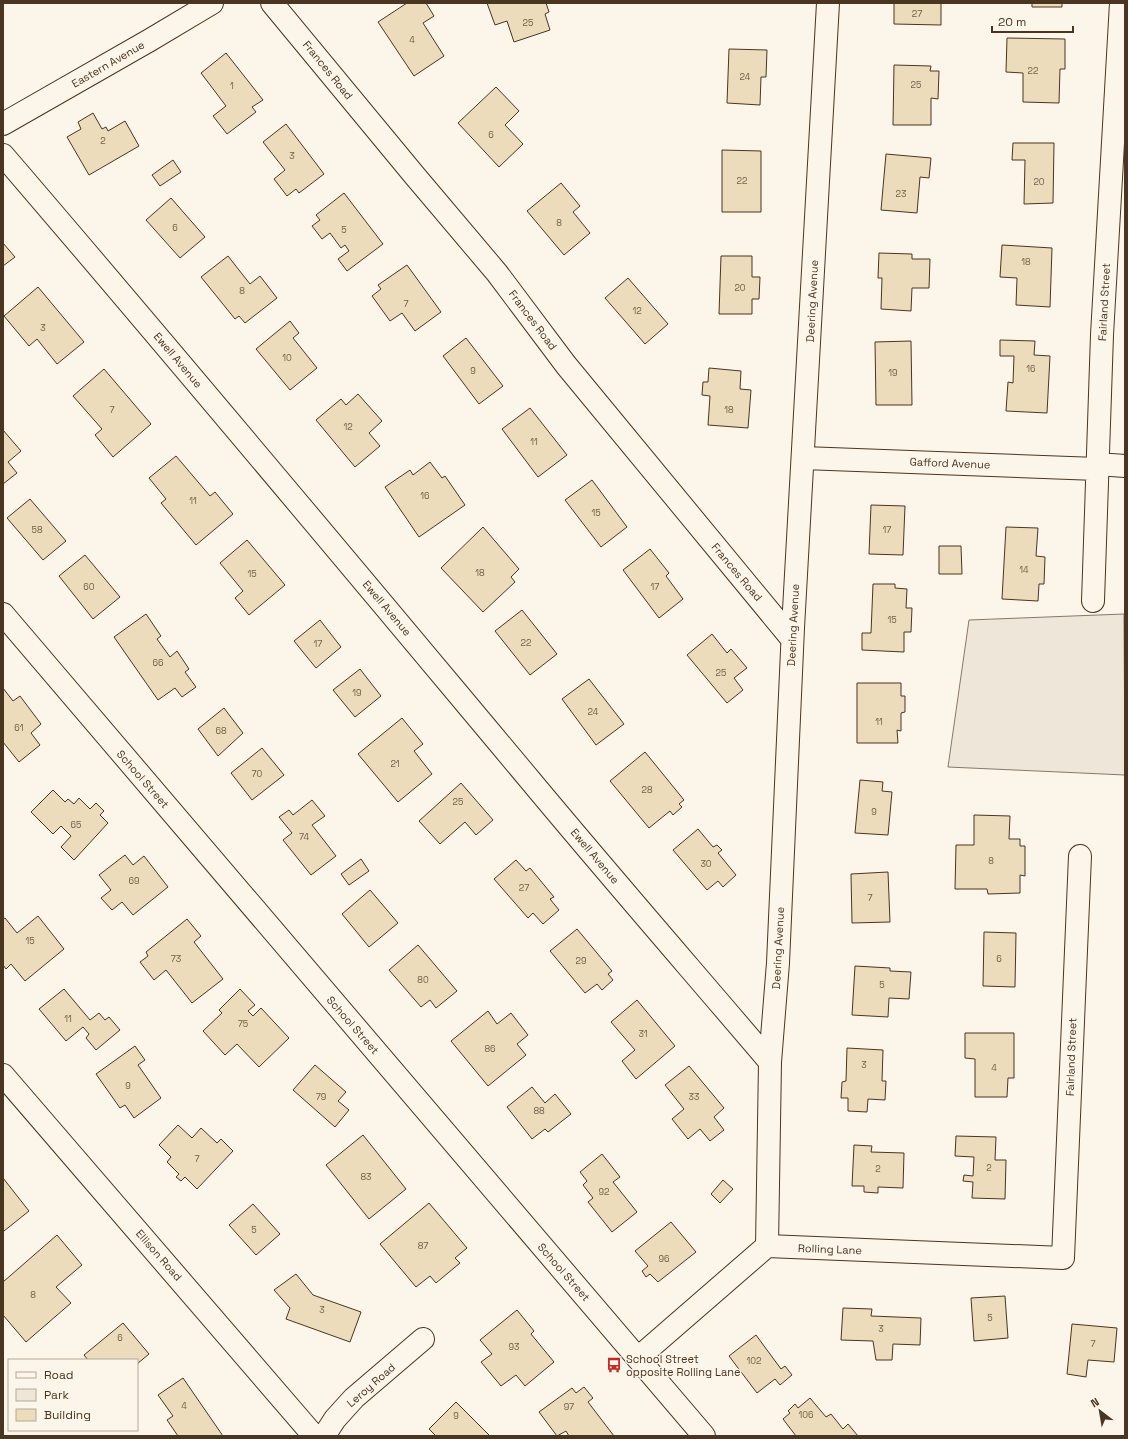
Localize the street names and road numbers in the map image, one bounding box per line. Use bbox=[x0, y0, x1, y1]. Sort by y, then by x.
street label: Eastern Avenue bbox=[69, 37, 147, 91]
street label: Frances Road bbox=[300, 38, 356, 102]
street label: Deering Avenue bbox=[803, 259, 821, 343]
street label: Fairland Street bbox=[1095, 263, 1113, 341]
street label: Frances Road bbox=[506, 287, 560, 353]
street label: Ewell Avenue bbox=[151, 329, 205, 391]
street label: Gafford Avenue bbox=[909, 455, 991, 471]
street label: Frances Road bbox=[709, 540, 765, 604]
street label: Ewell Avenue bbox=[360, 577, 414, 639]
street label: Deering Avenue bbox=[784, 583, 802, 667]
street label: School Street bbox=[114, 747, 172, 811]
street label: Ewell Avenue bbox=[568, 825, 622, 887]
street label: Deering Avenue bbox=[769, 906, 787, 990]
street label: School Street bbox=[324, 993, 382, 1057]
street label: Fairland Street bbox=[1063, 1018, 1079, 1096]
street label: Ellison Road bbox=[133, 1226, 185, 1284]
street label: School Street bbox=[535, 1240, 593, 1304]
street label: Rolling Lane bbox=[798, 1241, 862, 1257]
street label: Leroy Road bbox=[344, 1360, 398, 1410]

